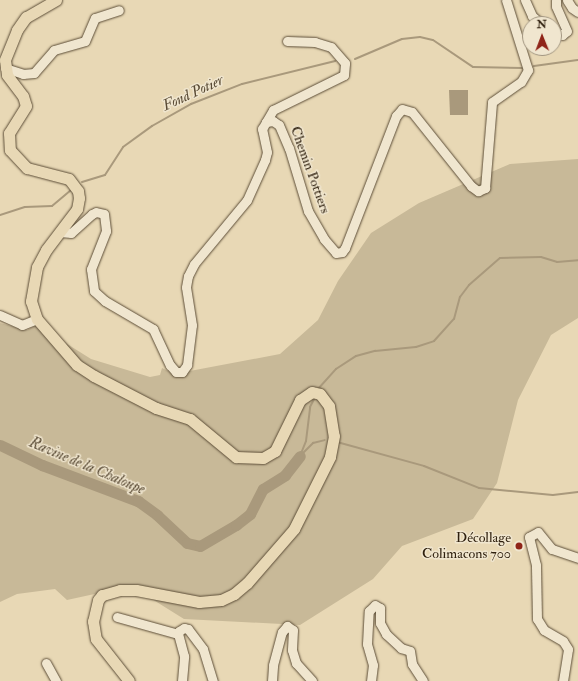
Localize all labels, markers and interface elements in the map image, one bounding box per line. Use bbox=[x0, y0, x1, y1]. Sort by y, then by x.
north arrow bbox=[522, 16, 562, 56]
text: N bbox=[537, 18, 547, 31]
water label: Fond Potier bbox=[160, 71, 226, 115]
street label: Chemin Pottiers bbox=[286, 124, 334, 216]
water label: Ravine de la Chaloupe bbox=[27, 434, 147, 498]
place label: Décollage Colimacons 700 bbox=[422, 530, 511, 562]
marker: Décollage Colimacons 700 bbox=[514, 541, 524, 551]

